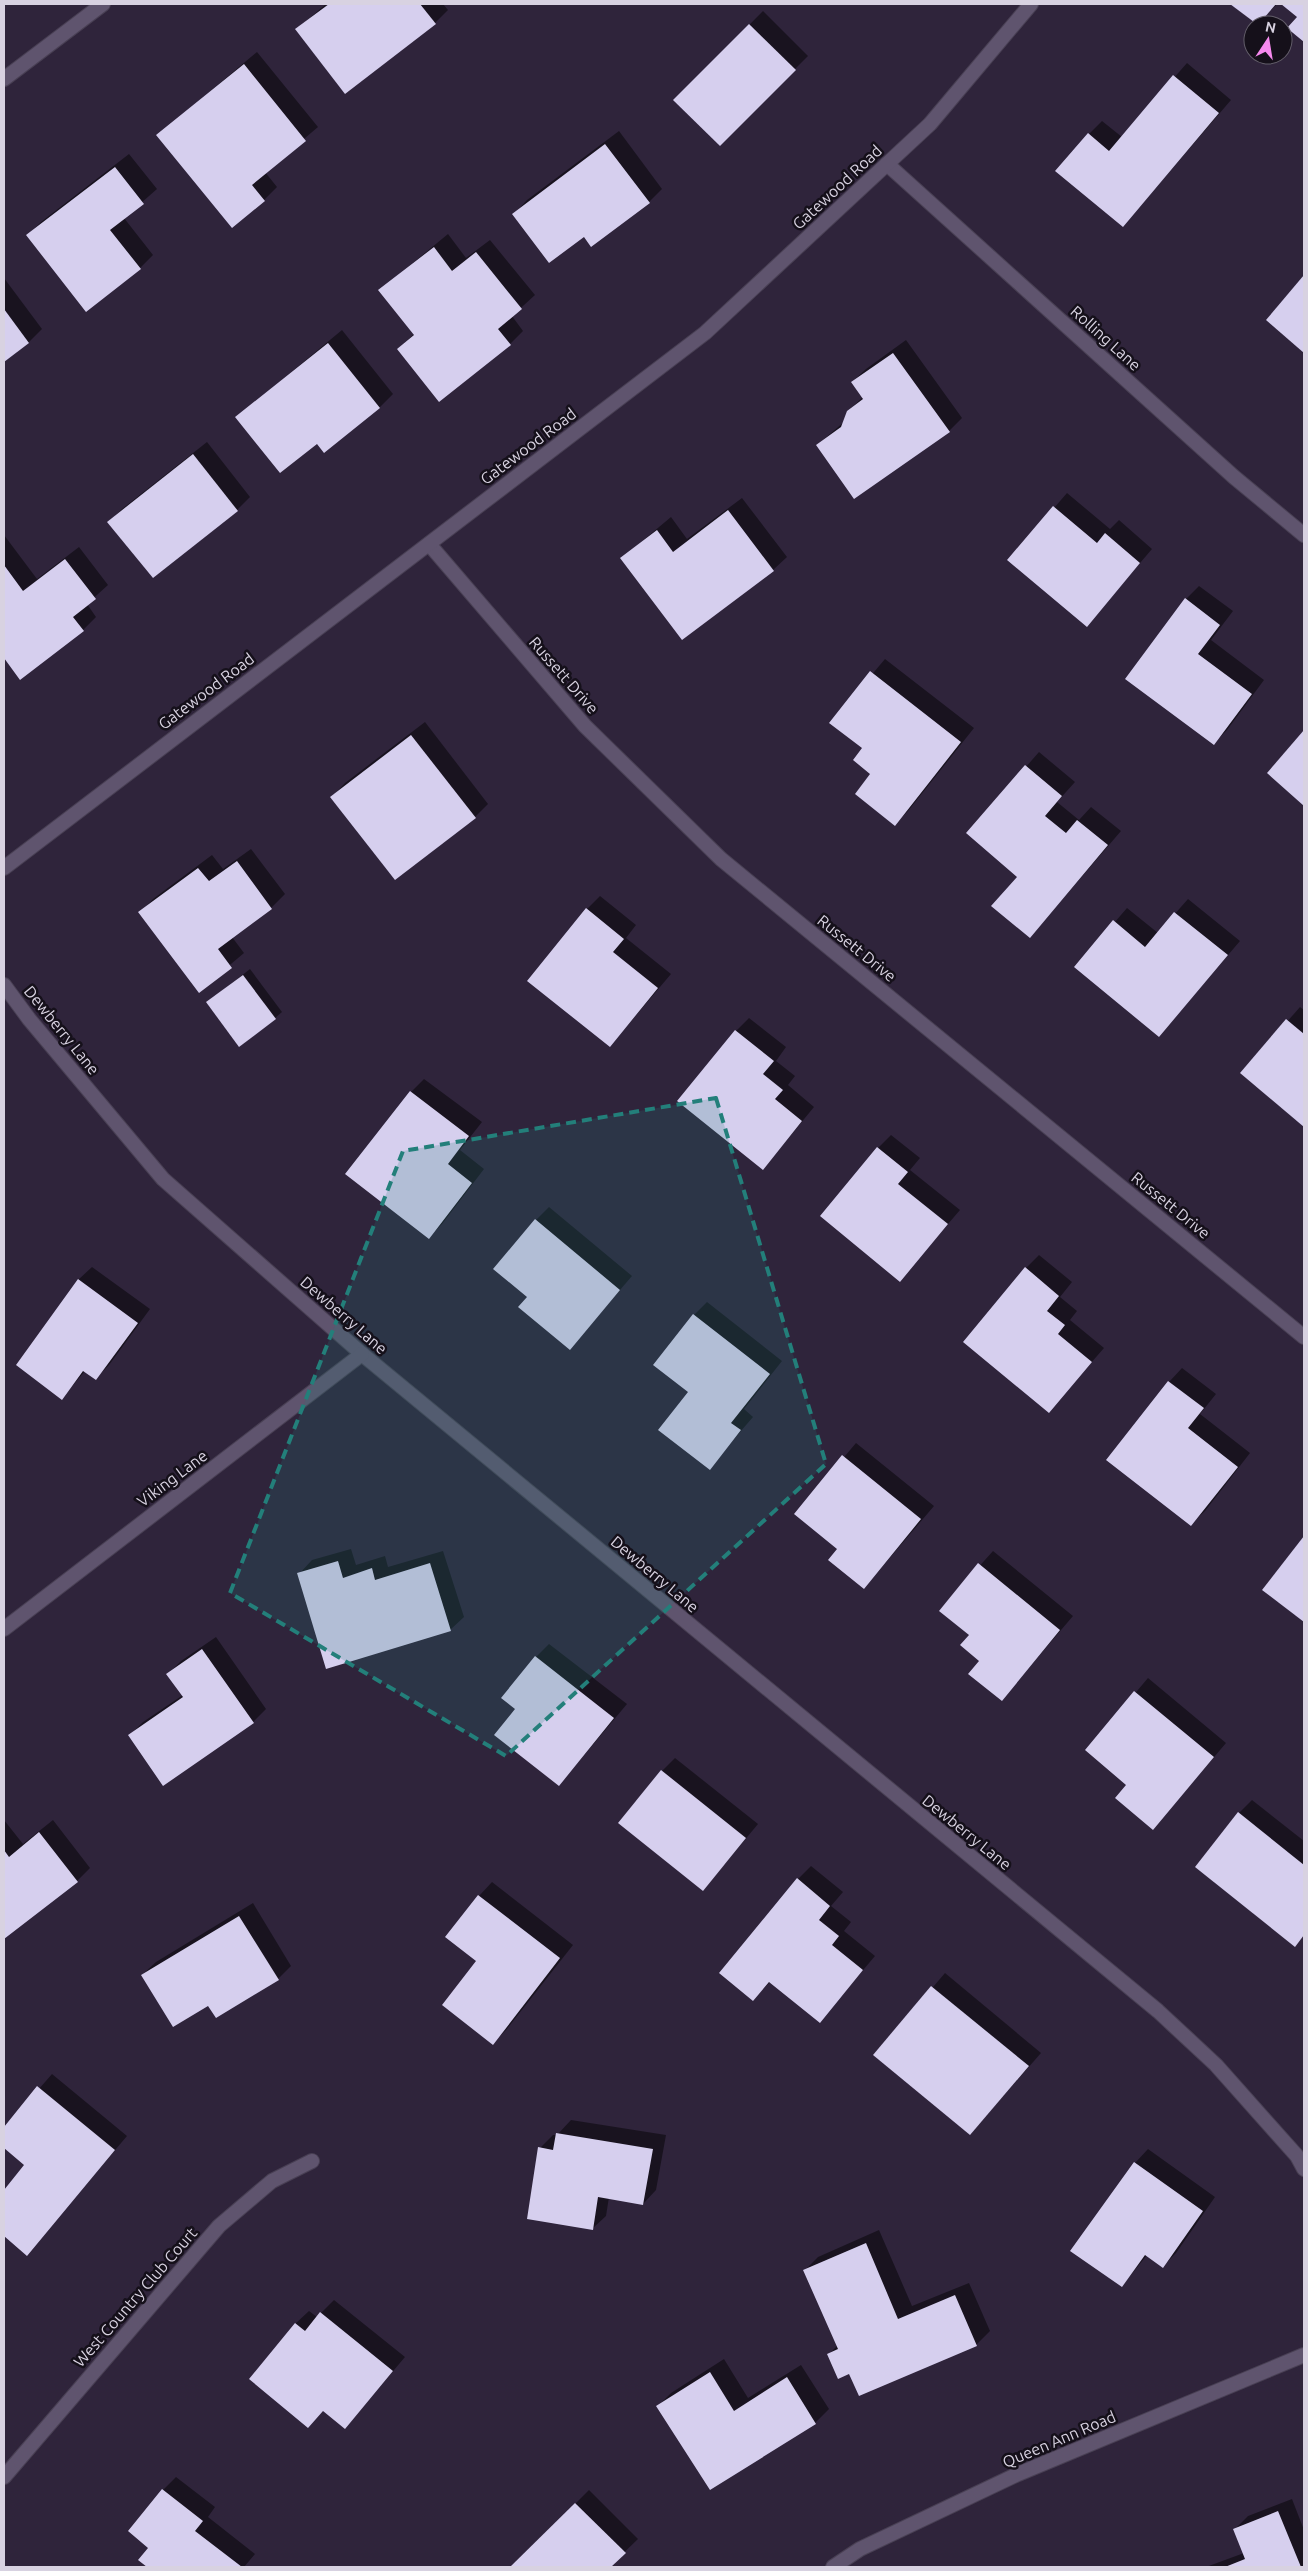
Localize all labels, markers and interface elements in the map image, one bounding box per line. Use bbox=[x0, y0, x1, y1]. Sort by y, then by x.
north arrow bbox=[1243, 15, 1293, 65]
text: N bbox=[1264, 18, 1277, 36]
street label: Gatewood Road bbox=[789, 141, 885, 233]
street label: Rolling Lane bbox=[1067, 302, 1145, 374]
street label: Gatewood Road bbox=[477, 404, 579, 488]
street label: Russett Drive bbox=[526, 633, 602, 717]
street label: Gatewood Road bbox=[155, 649, 257, 733]
street label: Russett Drive bbox=[814, 911, 900, 985]
street label: Dewberry Lane bbox=[21, 982, 103, 1078]
street label: Russett Drive bbox=[1128, 1168, 1214, 1242]
street label: Dewberry Lane bbox=[297, 1272, 391, 1358]
street label: Viking Lane bbox=[133, 1446, 211, 1510]
street label: Dewberry Lane bbox=[607, 1532, 703, 1616]
street label: Dewberry Lane bbox=[919, 1791, 1015, 1873]
street label: West Country Club Court bbox=[70, 2223, 201, 2370]
street label: Queen Ann Road bbox=[1000, 2407, 1118, 2471]

